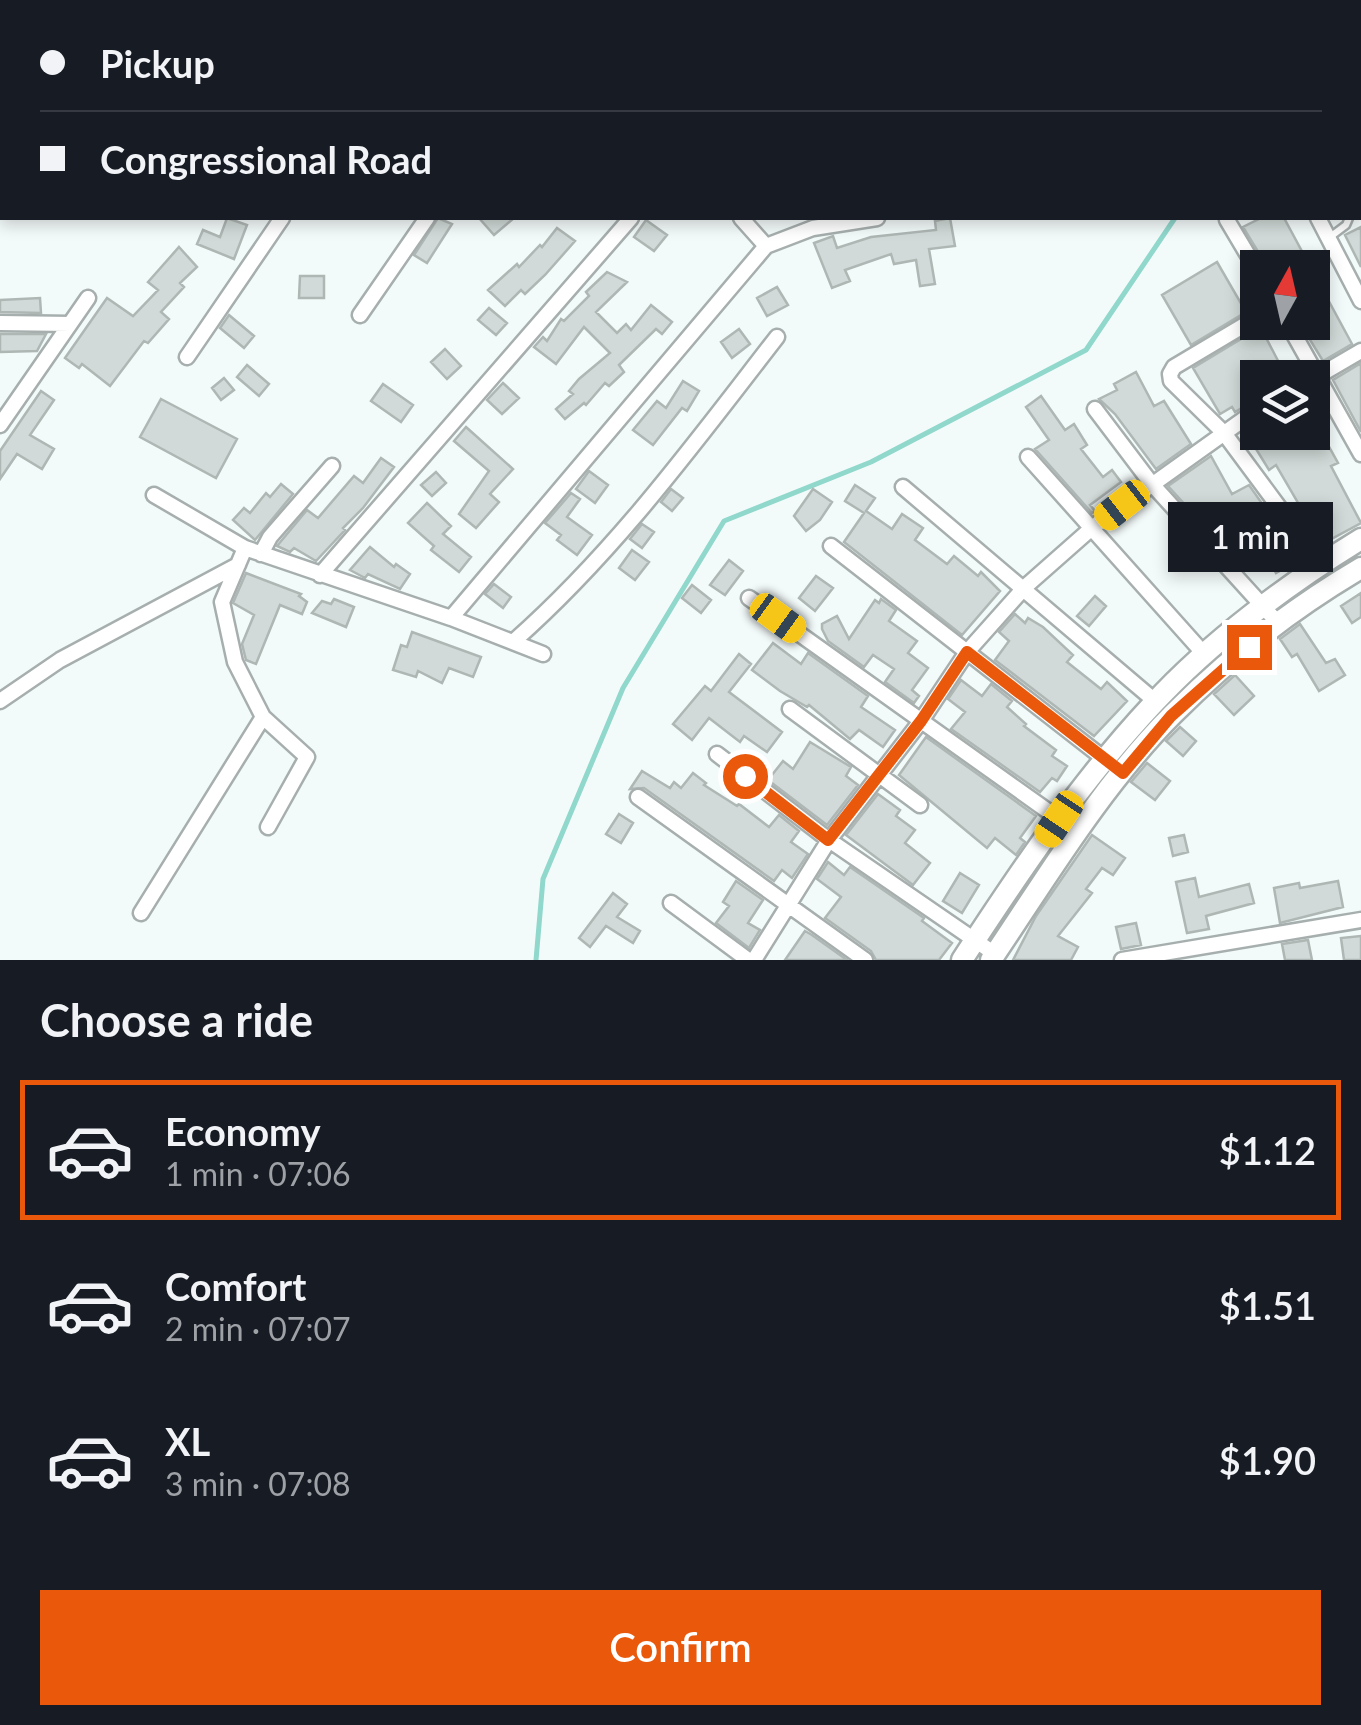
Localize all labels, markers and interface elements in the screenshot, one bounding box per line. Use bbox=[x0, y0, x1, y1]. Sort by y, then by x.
text: Pickup bbox=[100, 40, 215, 86]
text: Congressional Road bbox=[100, 136, 432, 182]
north arrow bbox=[1240, 250, 1330, 340]
map controls bbox=[1240, 250, 1330, 450]
button: layers bbox=[1240, 360, 1330, 450]
car bbox=[1089, 475, 1155, 535]
callout: 1 min bbox=[1166, 502, 1332, 572]
text: 1 min bbox=[1211, 517, 1290, 556]
car bbox=[745, 588, 811, 648]
route end bbox=[1227, 625, 1272, 670]
route start bbox=[723, 754, 768, 799]
car bbox=[1030, 786, 1088, 852]
text: Choose a ride bbox=[40, 993, 313, 1047]
icon: car bbox=[45, 1105, 135, 1195]
text: Economy bbox=[165, 1108, 320, 1154]
text: $1.12 bbox=[1219, 1127, 1316, 1173]
text: 1 min · 07:06 bbox=[165, 1154, 351, 1193]
icon: car bbox=[45, 1260, 135, 1350]
text: Comfort bbox=[165, 1263, 306, 1309]
text: $1.51 bbox=[1219, 1282, 1316, 1328]
text: 2 min · 07:07 bbox=[165, 1309, 351, 1348]
icon: car bbox=[45, 1415, 135, 1505]
text: XL bbox=[165, 1418, 210, 1464]
text: $1.90 bbox=[1219, 1437, 1316, 1483]
text: 3 min · 07:08 bbox=[165, 1464, 351, 1503]
button: Confirm bbox=[40, 1590, 1321, 1705]

